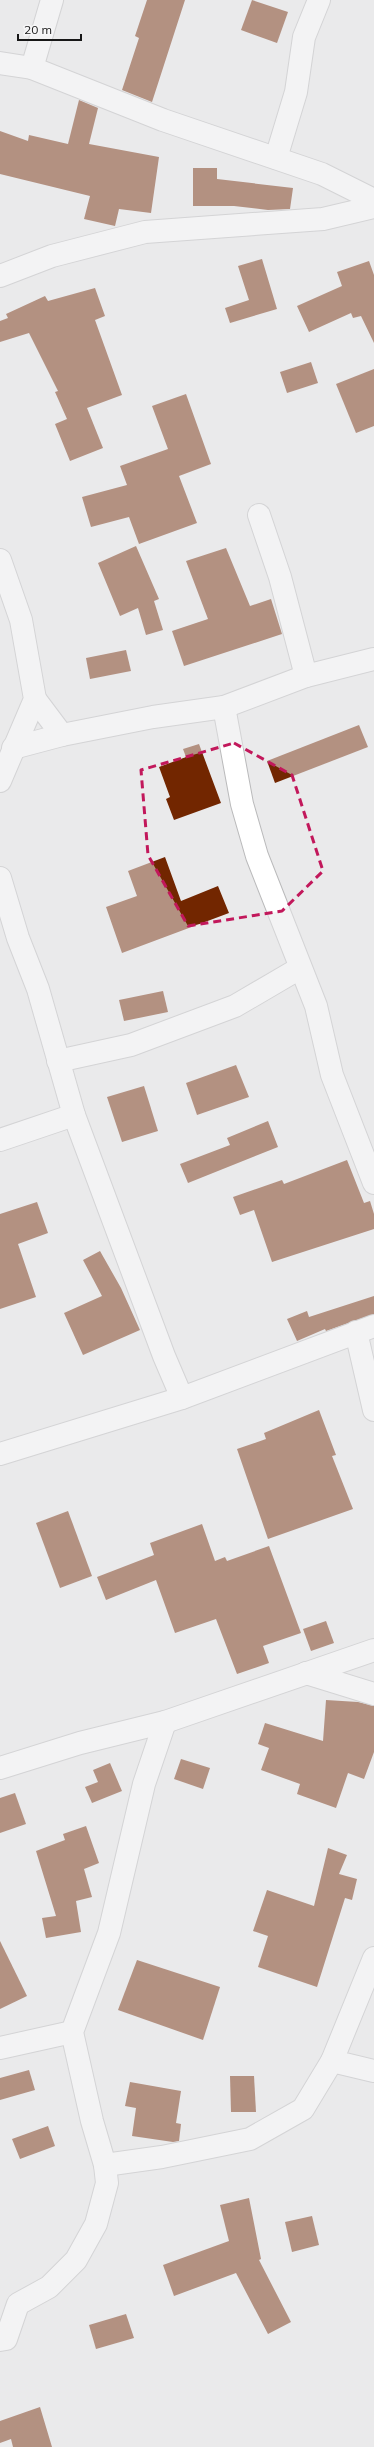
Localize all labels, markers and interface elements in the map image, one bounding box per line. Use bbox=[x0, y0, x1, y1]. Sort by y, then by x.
scale bar bbox=[18, 16, 81, 42]
text: 20 m bbox=[24, 22, 52, 37]

